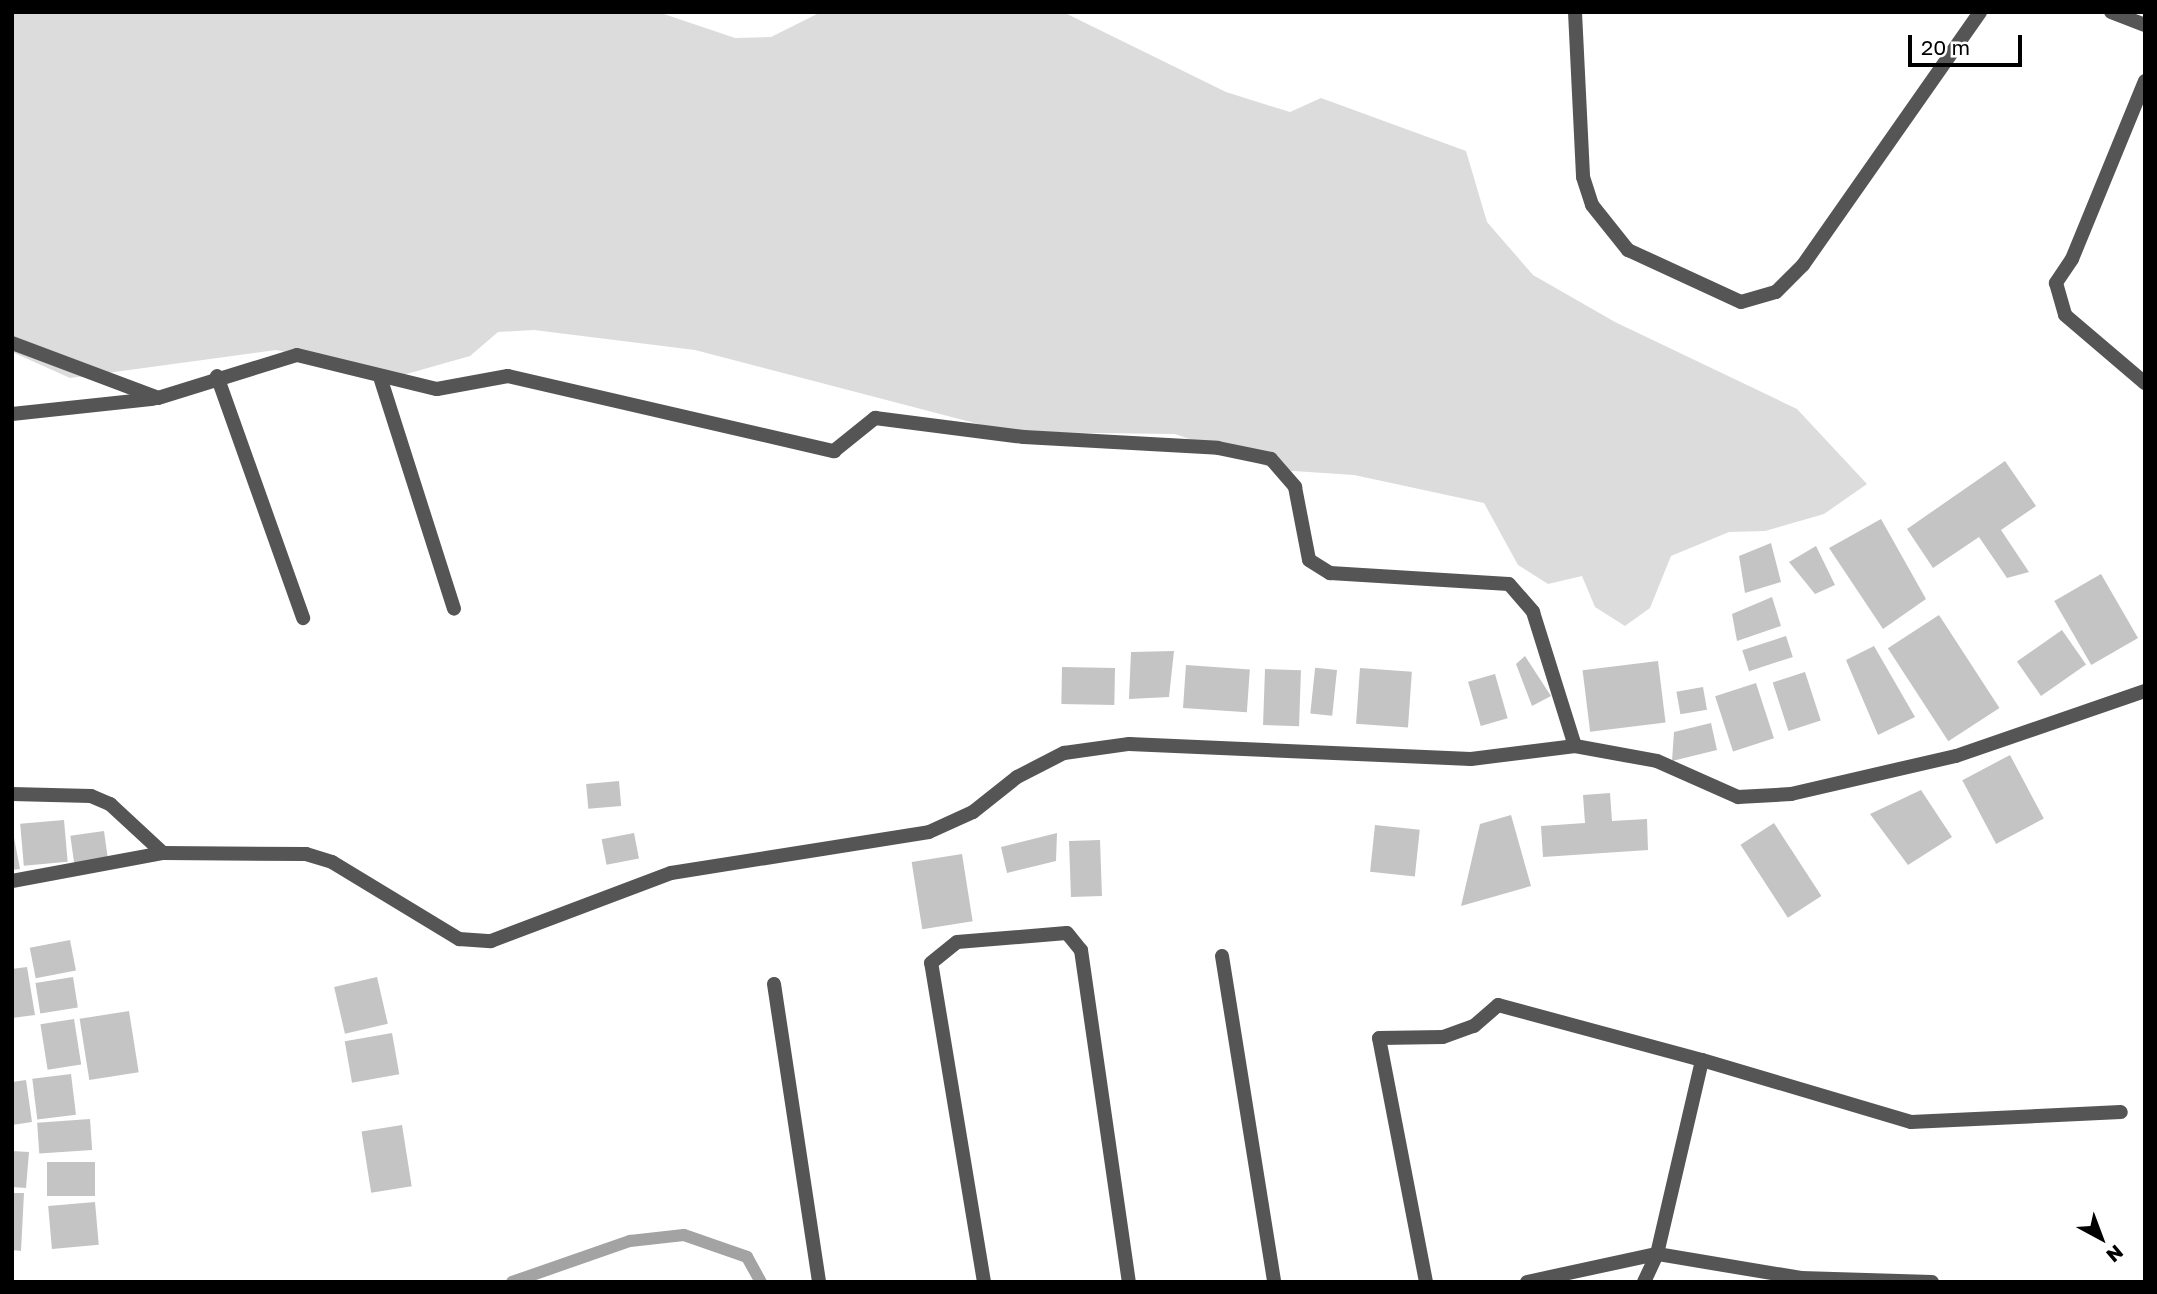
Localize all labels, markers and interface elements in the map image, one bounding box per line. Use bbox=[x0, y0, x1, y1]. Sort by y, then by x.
scale bar bbox=[1912, 21, 2026, 65]
text: 20 m bbox=[1921, 34, 1970, 60]
north arrow bbox=[2066, 1203, 2136, 1273]
text: N bbox=[2102, 1241, 2128, 1268]

